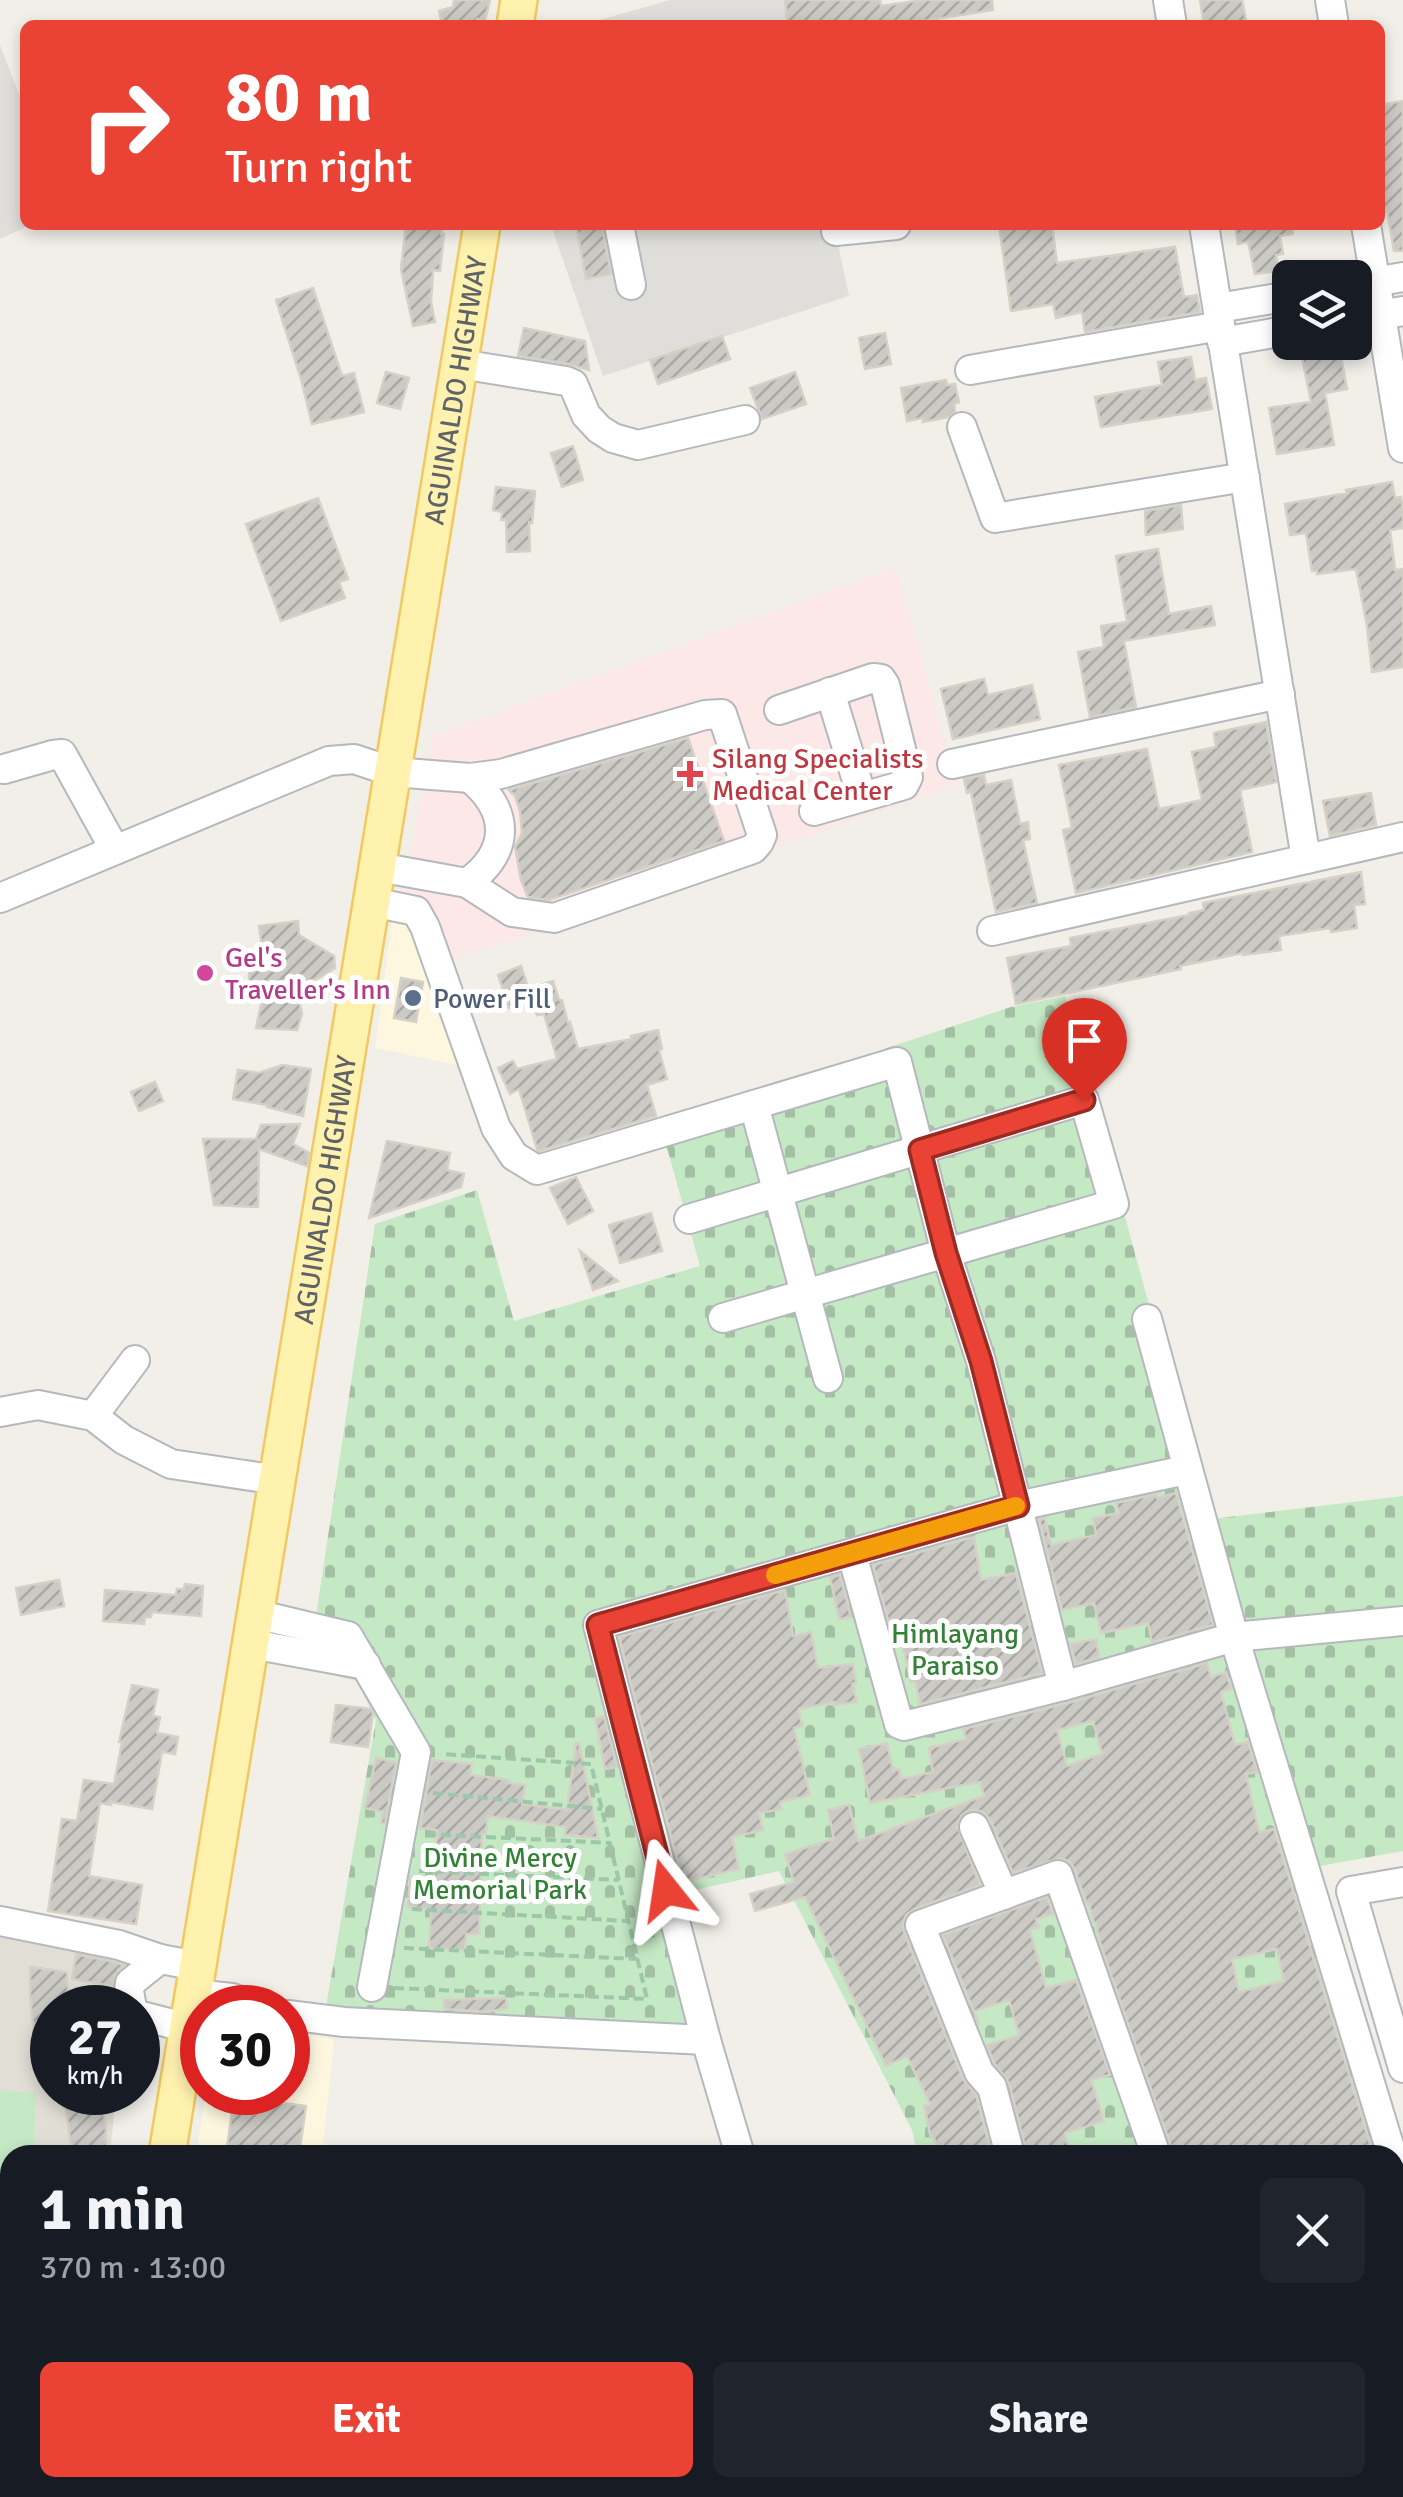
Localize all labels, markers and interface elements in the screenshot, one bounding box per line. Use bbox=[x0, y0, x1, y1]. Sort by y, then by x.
text: 80 m bbox=[225, 54, 373, 140]
icon: right bbox=[60, 60, 190, 190]
text: Turn right bbox=[225, 140, 413, 195]
street label: AGUINALDO HIGHWAY bbox=[417, 254, 495, 527]
map controls bbox=[1272, 260, 1372, 360]
button: layers bbox=[1272, 260, 1372, 360]
place label: Silang Specialists Medical Center bbox=[712, 742, 923, 808]
marker: Silang Specialists Medical Center bbox=[677, 761, 703, 787]
place label: Gel's Traveller's Inn bbox=[225, 941, 391, 1007]
marker: Gel's Traveller's Inn bbox=[194, 962, 216, 984]
place label: Power Fill bbox=[433, 982, 551, 1016]
marker: Power Fill bbox=[402, 987, 424, 1009]
pin bbox=[1042, 998, 1127, 1101]
icon: arrive bbox=[1057, 1013, 1112, 1068]
street label: AGUINALDO HIGHWAY bbox=[287, 1053, 364, 1327]
park label: Himlayang Paraiso bbox=[891, 1617, 1019, 1683]
position arrow bbox=[614, 1838, 718, 1942]
park label: Divine Mercy Memorial Park bbox=[413, 1841, 587, 1907]
speed limit sign: 30 bbox=[180, 1985, 310, 2115]
text: 27 bbox=[68, 2007, 122, 2069]
text: km/h bbox=[67, 2060, 123, 2091]
text: 1 min bbox=[40, 2173, 185, 2247]
button: close bbox=[1260, 2178, 1365, 2283]
text: 370 m · 13:00 bbox=[40, 2248, 226, 2287]
button: Exit bbox=[40, 2362, 693, 2477]
button: Share bbox=[713, 2362, 1365, 2477]

